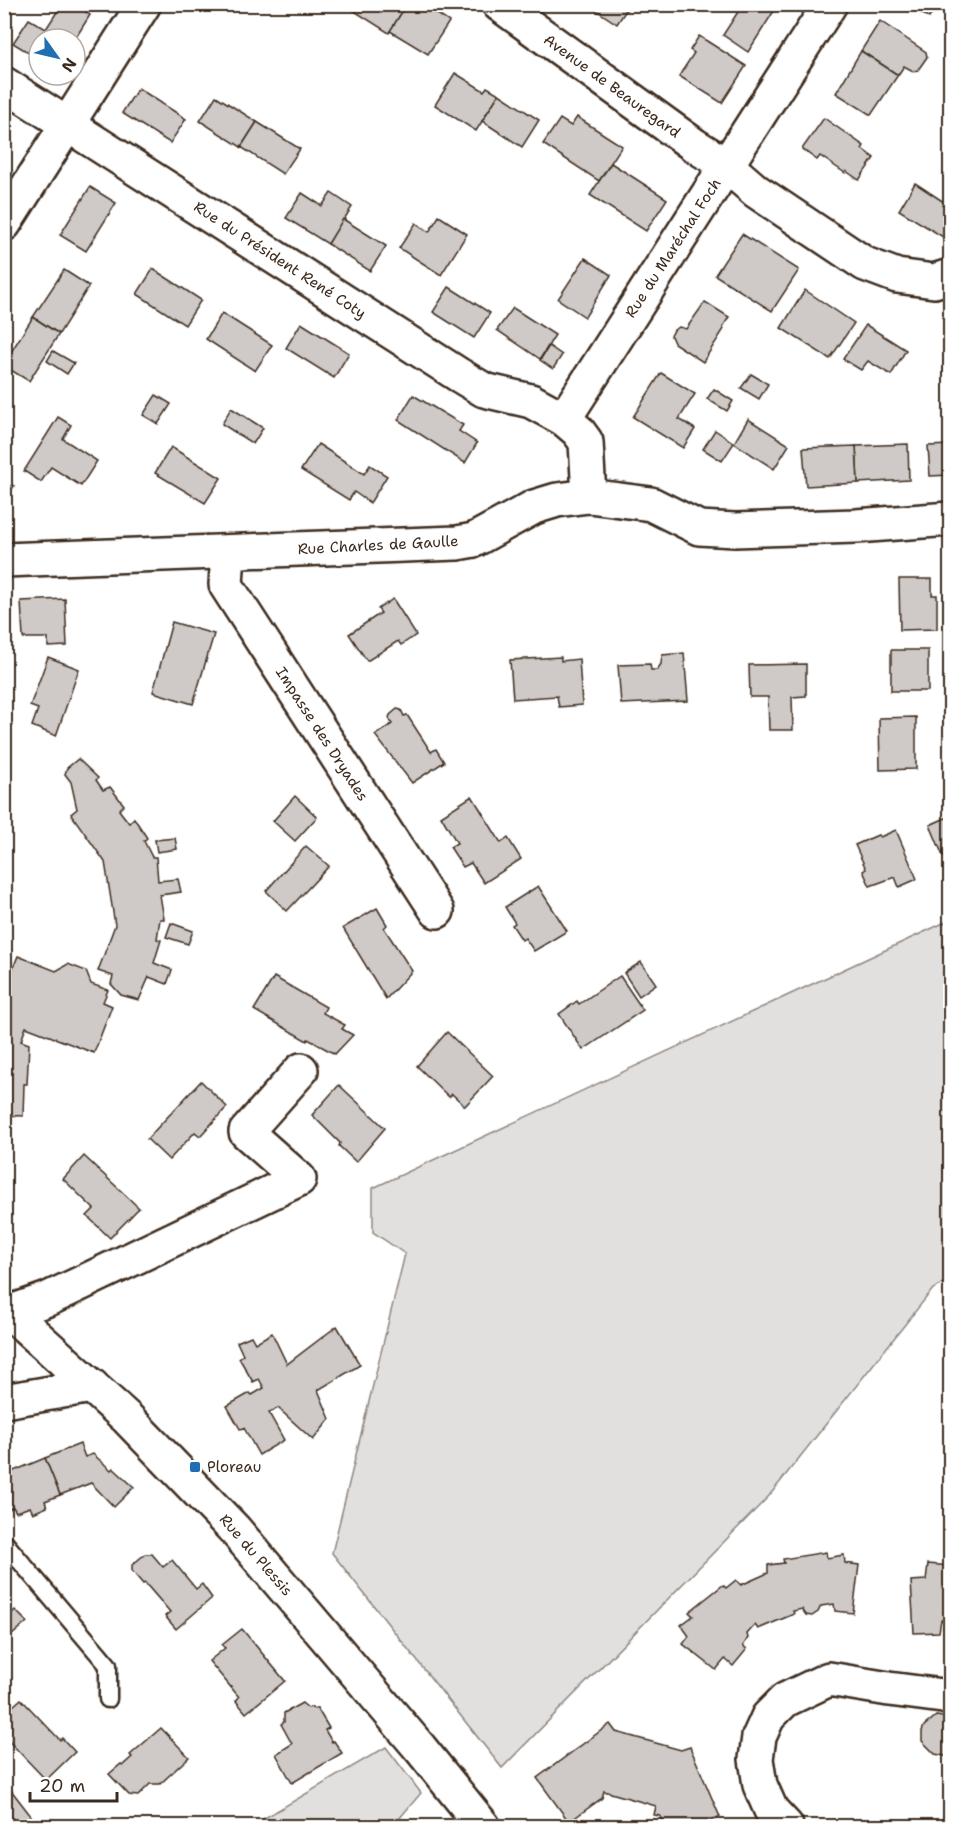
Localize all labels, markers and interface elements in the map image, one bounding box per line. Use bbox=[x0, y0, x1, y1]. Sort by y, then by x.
north arrow bbox=[27, 27, 87, 87]
street label: Avenue de Beauregard bbox=[540, 30, 685, 143]
text: N bbox=[57, 54, 81, 76]
street label: Rue du Maréchal Foch bbox=[620, 175, 726, 321]
street label: Rue du Président René Coty bbox=[190, 197, 370, 323]
street label: Rue Charles de Gaulle bbox=[297, 531, 459, 559]
street label: Impasse des Dryades bbox=[271, 663, 373, 805]
place label: Ploreau bbox=[207, 1457, 261, 1477]
marker: Ploreau bbox=[188, 1460, 202, 1474]
street label: Rue du Plessis bbox=[215, 1510, 297, 1600]
scale bar bbox=[30, 1765, 117, 1803]
text: 20 m bbox=[39, 1774, 85, 1798]

